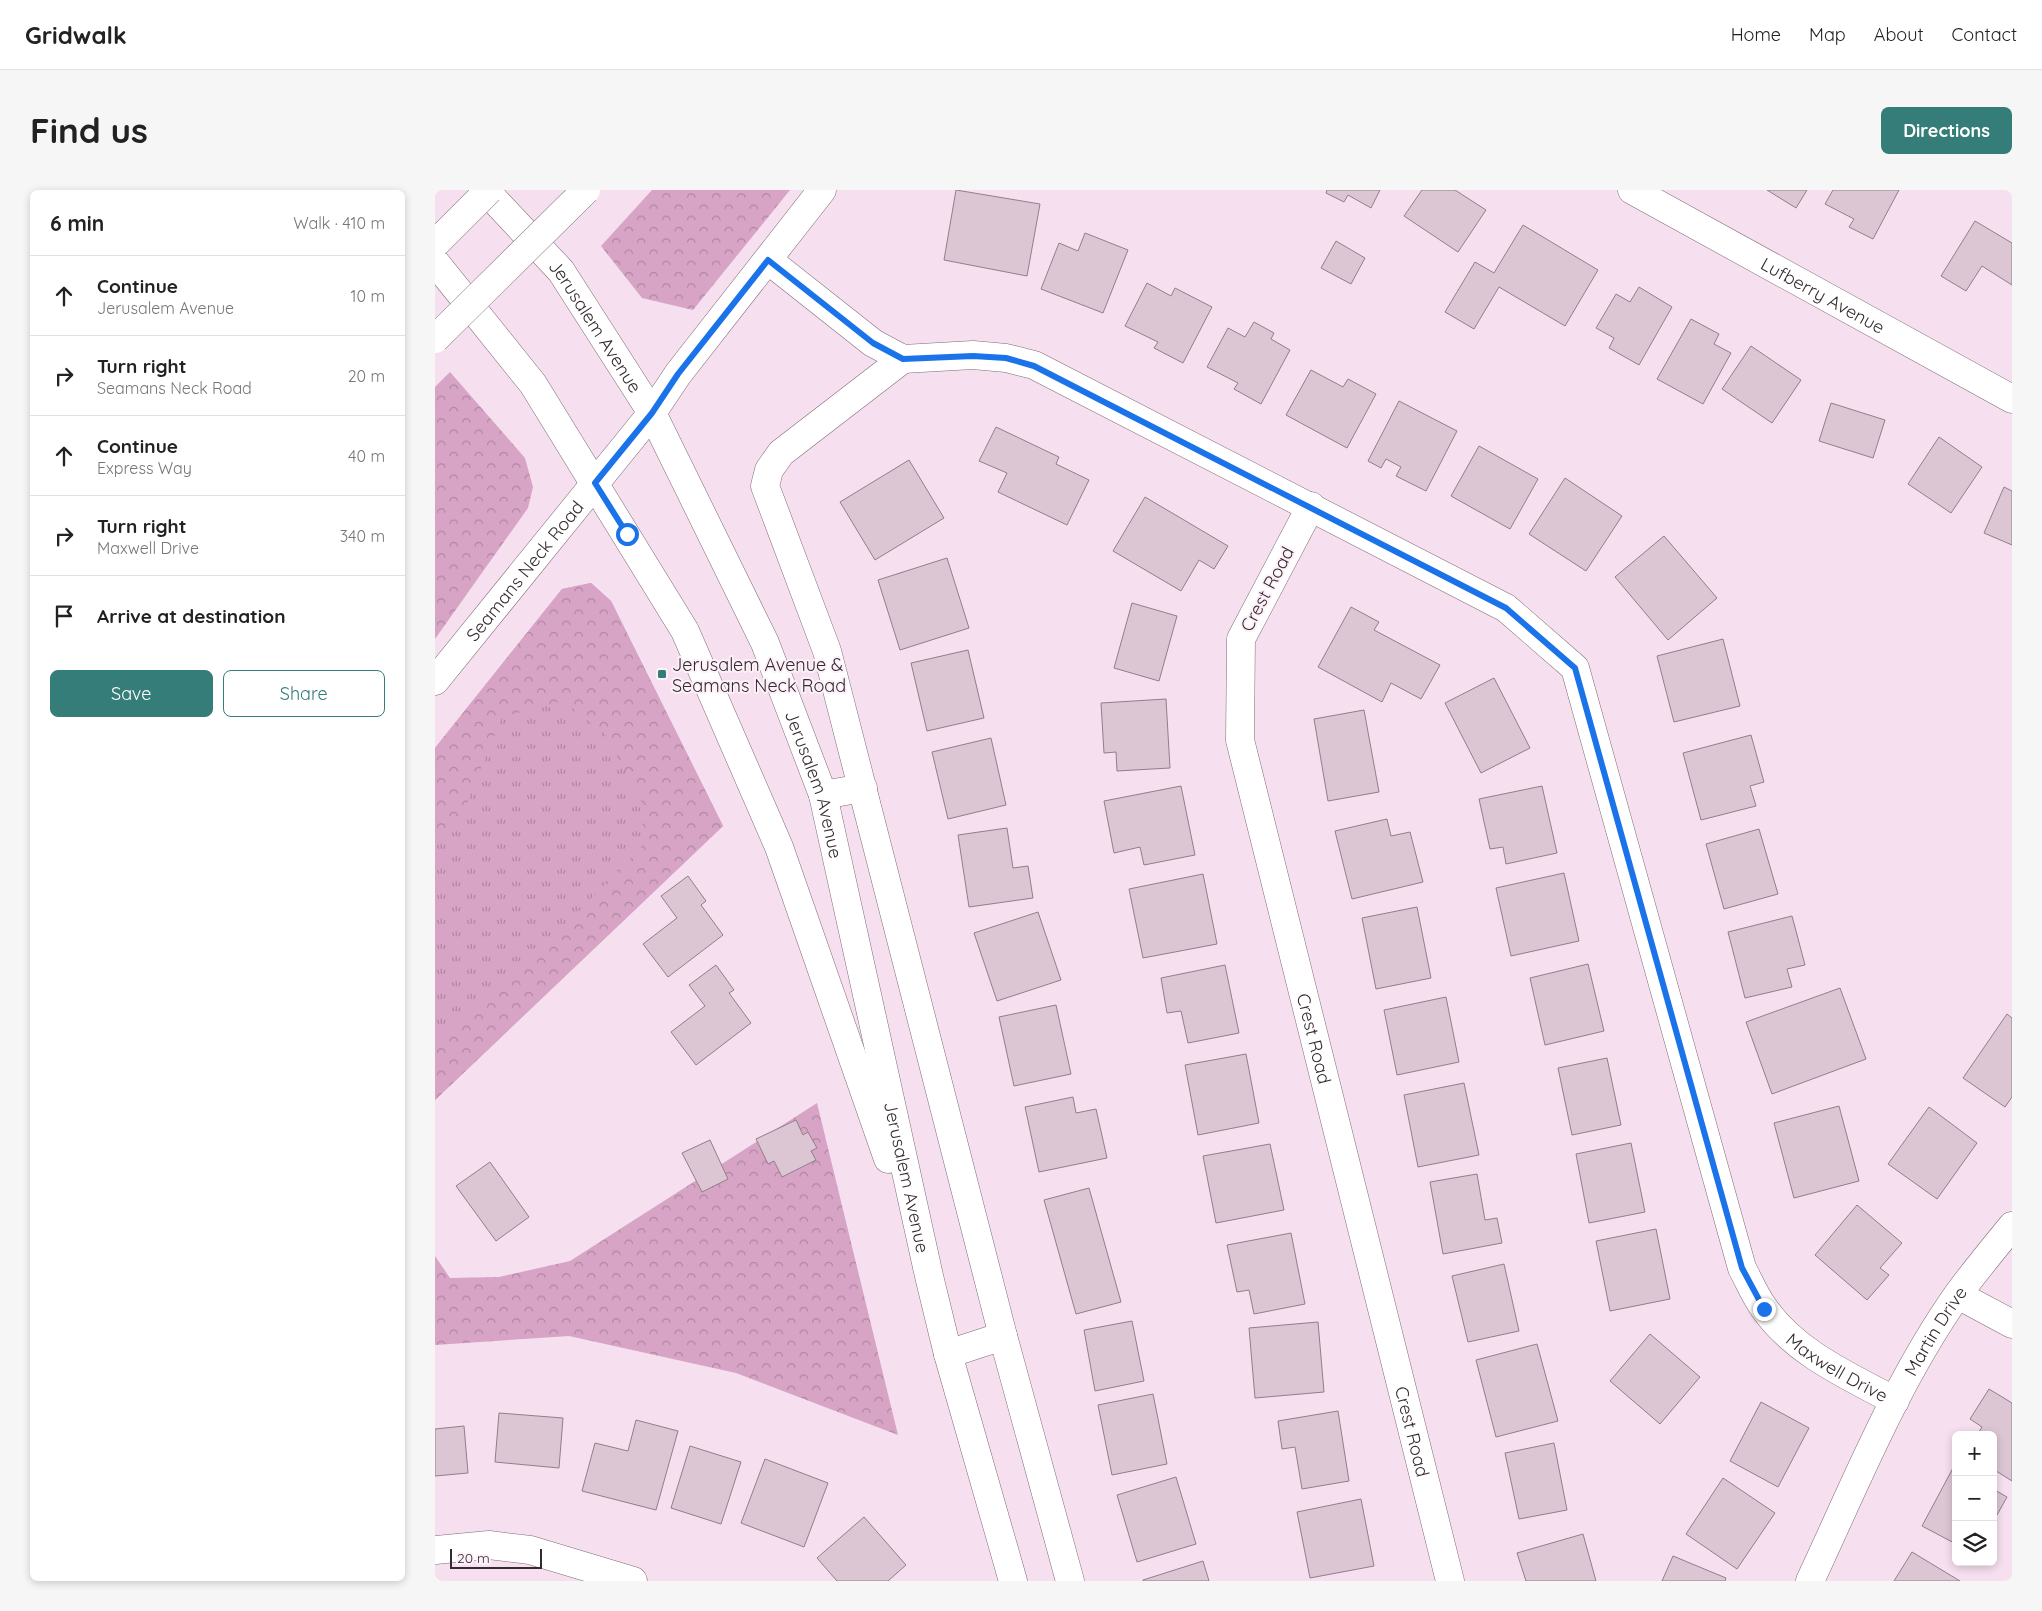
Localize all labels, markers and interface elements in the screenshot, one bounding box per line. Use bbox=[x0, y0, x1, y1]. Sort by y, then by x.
text: Gridwalk bbox=[25, 20, 127, 50]
text: Home bbox=[1731, 23, 1781, 46]
text: Map bbox=[1809, 23, 1846, 46]
text: About bbox=[1874, 23, 1924, 46]
text: Contact bbox=[1952, 23, 2017, 46]
button: Directions bbox=[1881, 107, 2012, 154]
text: Find us bbox=[30, 108, 148, 152]
text: 6 min bbox=[50, 210, 104, 236]
text: Walk · 410 m bbox=[293, 213, 385, 233]
street label: Lufberry Avenue bbox=[1757, 252, 1889, 338]
street label: Jerusalem Avenue bbox=[544, 254, 647, 397]
text: Continue bbox=[97, 274, 178, 298]
icon: ahead bbox=[50, 282, 78, 310]
text: 10 m bbox=[351, 286, 385, 306]
text: Jerusalem Avenue bbox=[97, 298, 234, 318]
text: Turn right bbox=[97, 354, 186, 378]
icon: right bbox=[50, 362, 78, 390]
text: 20 m bbox=[348, 366, 385, 386]
text: Seamans Neck Road bbox=[97, 378, 252, 398]
text: Continue bbox=[97, 434, 178, 458]
icon: ahead bbox=[50, 442, 78, 470]
text: 40 m bbox=[348, 446, 385, 466]
text: Express Way bbox=[97, 458, 192, 478]
street label: Seamans Neck Road bbox=[461, 496, 588, 646]
text: Turn right bbox=[97, 514, 186, 538]
icon: right bbox=[50, 522, 78, 550]
route start bbox=[616, 523, 639, 546]
text: 340 m bbox=[340, 526, 385, 546]
text: Maxwell Drive bbox=[97, 538, 199, 558]
street label: Crest Road bbox=[1235, 543, 1299, 635]
icon: arrive bbox=[50, 602, 78, 630]
text: Arrive at destination bbox=[97, 604, 286, 628]
place label: Jerusalem Avenue & Seamans Neck Road bbox=[672, 653, 846, 697]
marker: Jerusalem Avenue & Seamans Neck Road bbox=[656, 668, 668, 680]
button: Save bbox=[50, 670, 213, 717]
button: Share bbox=[223, 670, 385, 717]
street label: Jerusalem Avenue bbox=[780, 707, 848, 860]
street label: Crest Road bbox=[1292, 991, 1337, 1086]
street label: Jerusalem Avenue bbox=[879, 1099, 935, 1255]
street label: Martin Drive bbox=[1899, 1281, 1972, 1380]
route end bbox=[1753, 1298, 1776, 1321]
street label: Maxwell Drive bbox=[1782, 1327, 1892, 1407]
street label: Crest Road bbox=[1390, 1384, 1435, 1479]
map controls bbox=[1952, 1431, 1997, 1566]
button: + bbox=[1952, 1431, 1997, 1476]
button: − bbox=[1952, 1476, 1997, 1521]
button: layers bbox=[1952, 1521, 1997, 1566]
scale bar bbox=[450, 1546, 543, 1569]
text: 20 m bbox=[457, 1549, 490, 1567]

